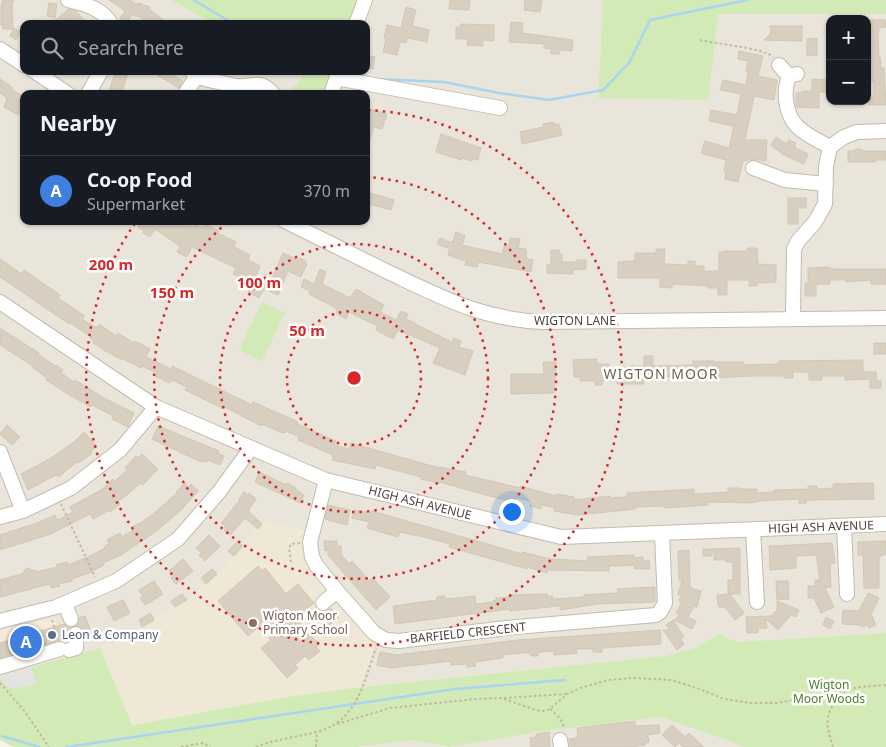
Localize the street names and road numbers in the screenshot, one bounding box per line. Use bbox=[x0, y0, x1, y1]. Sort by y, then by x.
street label: WIGTON LANE bbox=[534, 312, 616, 329]
street label: HIGH ASH AVENUE bbox=[367, 481, 473, 524]
street label: HIGH ASH AVENUE bbox=[768, 516, 874, 537]
street label: BARFIELD CRESCENT bbox=[409, 618, 527, 647]

